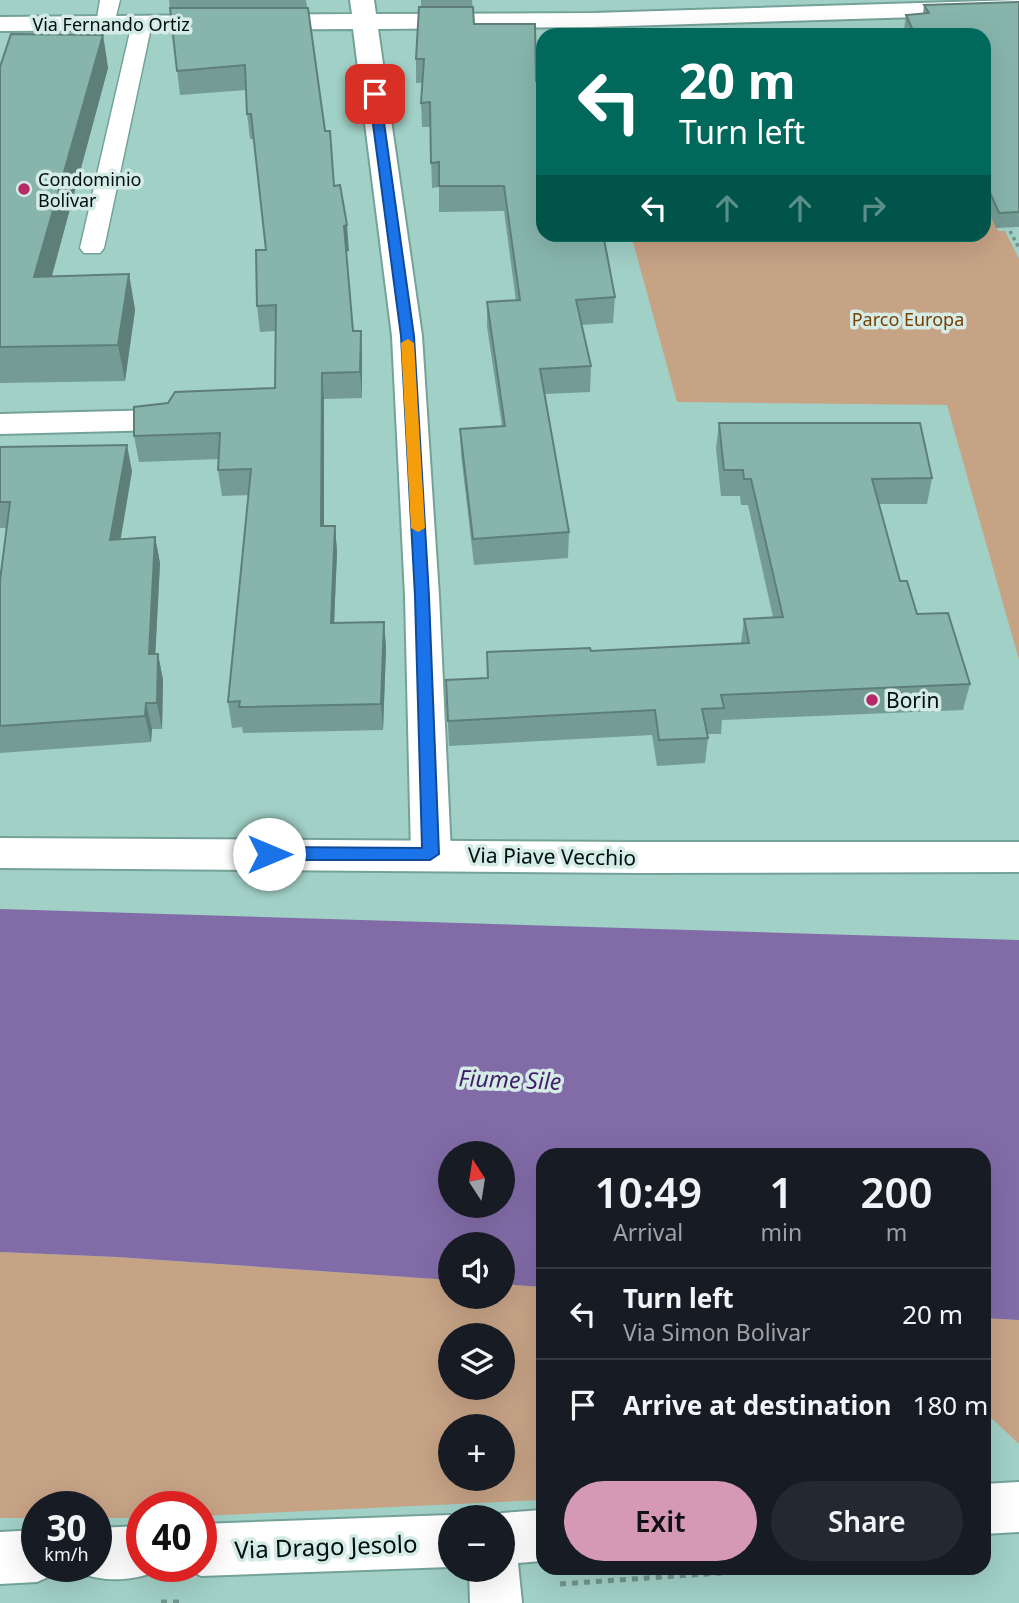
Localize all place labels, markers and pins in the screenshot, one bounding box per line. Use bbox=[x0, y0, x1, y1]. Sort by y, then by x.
pin bbox=[345, 64, 405, 124]
place label: Condominio Bolivar bbox=[38, 167, 141, 212]
marker: Condominio Bolivar bbox=[16, 181, 32, 197]
place label: Borin bbox=[886, 686, 939, 714]
marker: Borin bbox=[864, 692, 880, 708]

